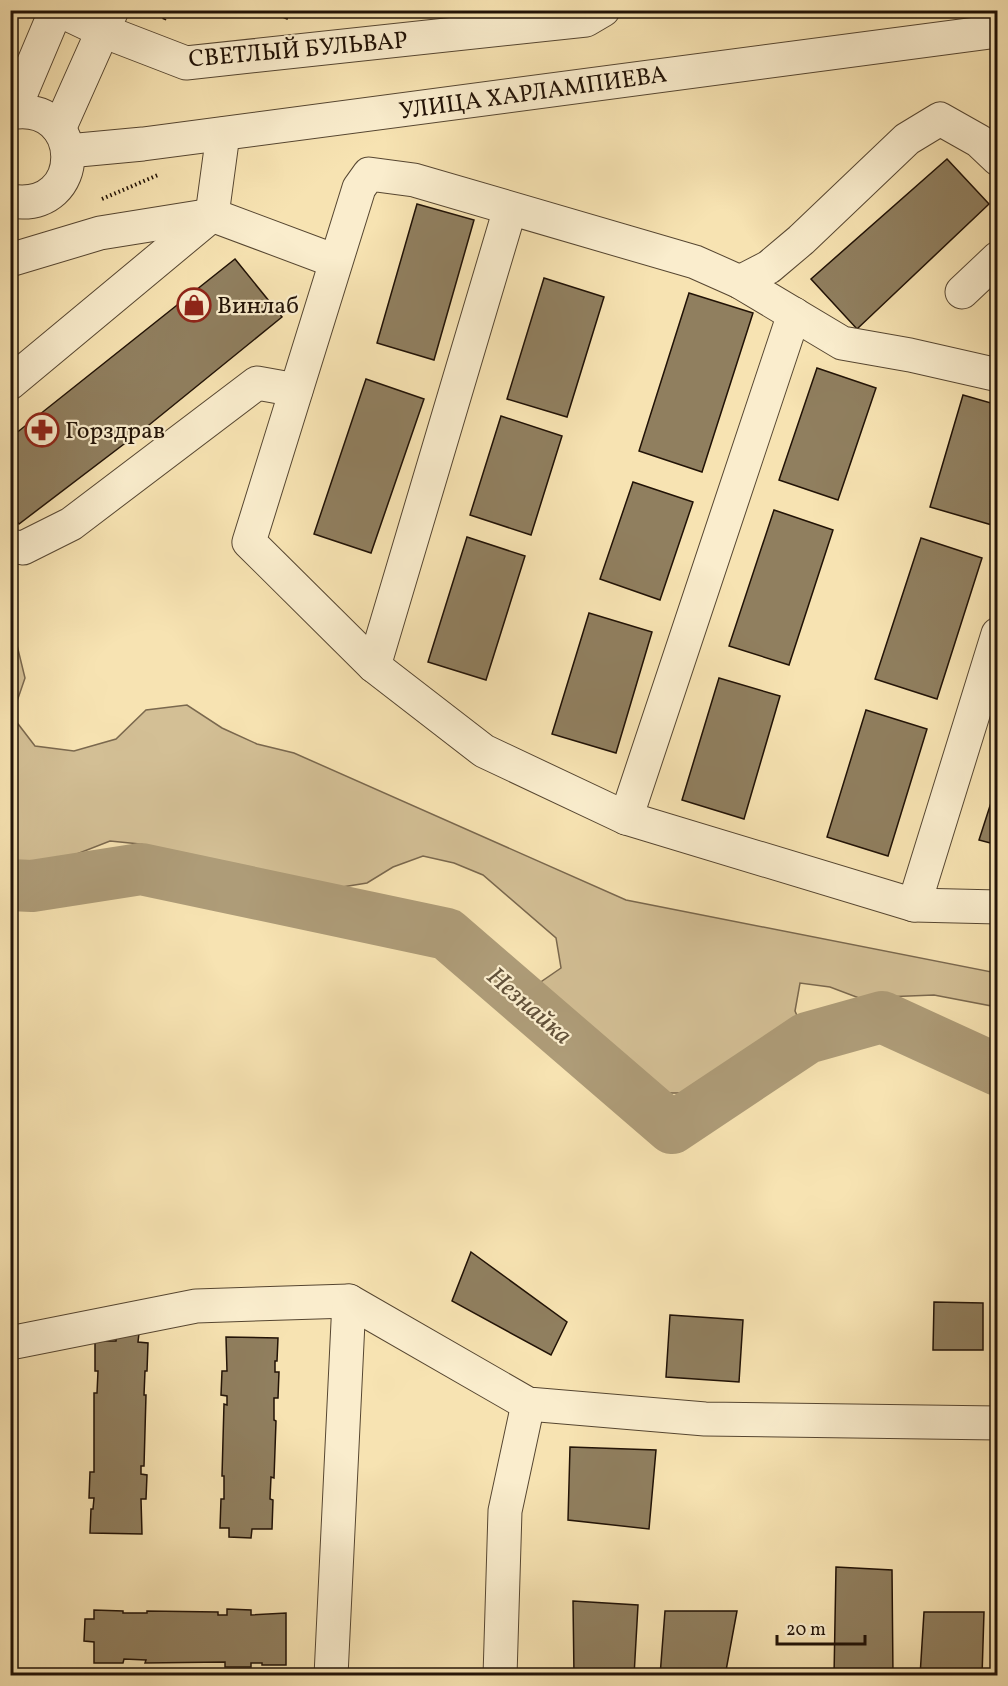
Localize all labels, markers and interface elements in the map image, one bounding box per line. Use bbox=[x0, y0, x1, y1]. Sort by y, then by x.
street label: СВЕТЛЫЙ БУЛЬВАР bbox=[187, 24, 409, 78]
street label: УЛИЦА ХАРЛАМПИЕВА bbox=[397, 58, 669, 130]
shop icon: Винлаб bbox=[176, 287, 212, 323]
place label: Винлаб bbox=[217, 290, 299, 324]
pharmacy icon: Горздрав bbox=[24, 412, 60, 448]
place label: Горздрав bbox=[65, 415, 165, 449]
water label: Незнайка bbox=[478, 959, 579, 1054]
scale bar bbox=[777, 1608, 866, 1646]
text: 20 m bbox=[786, 1618, 826, 1643]

